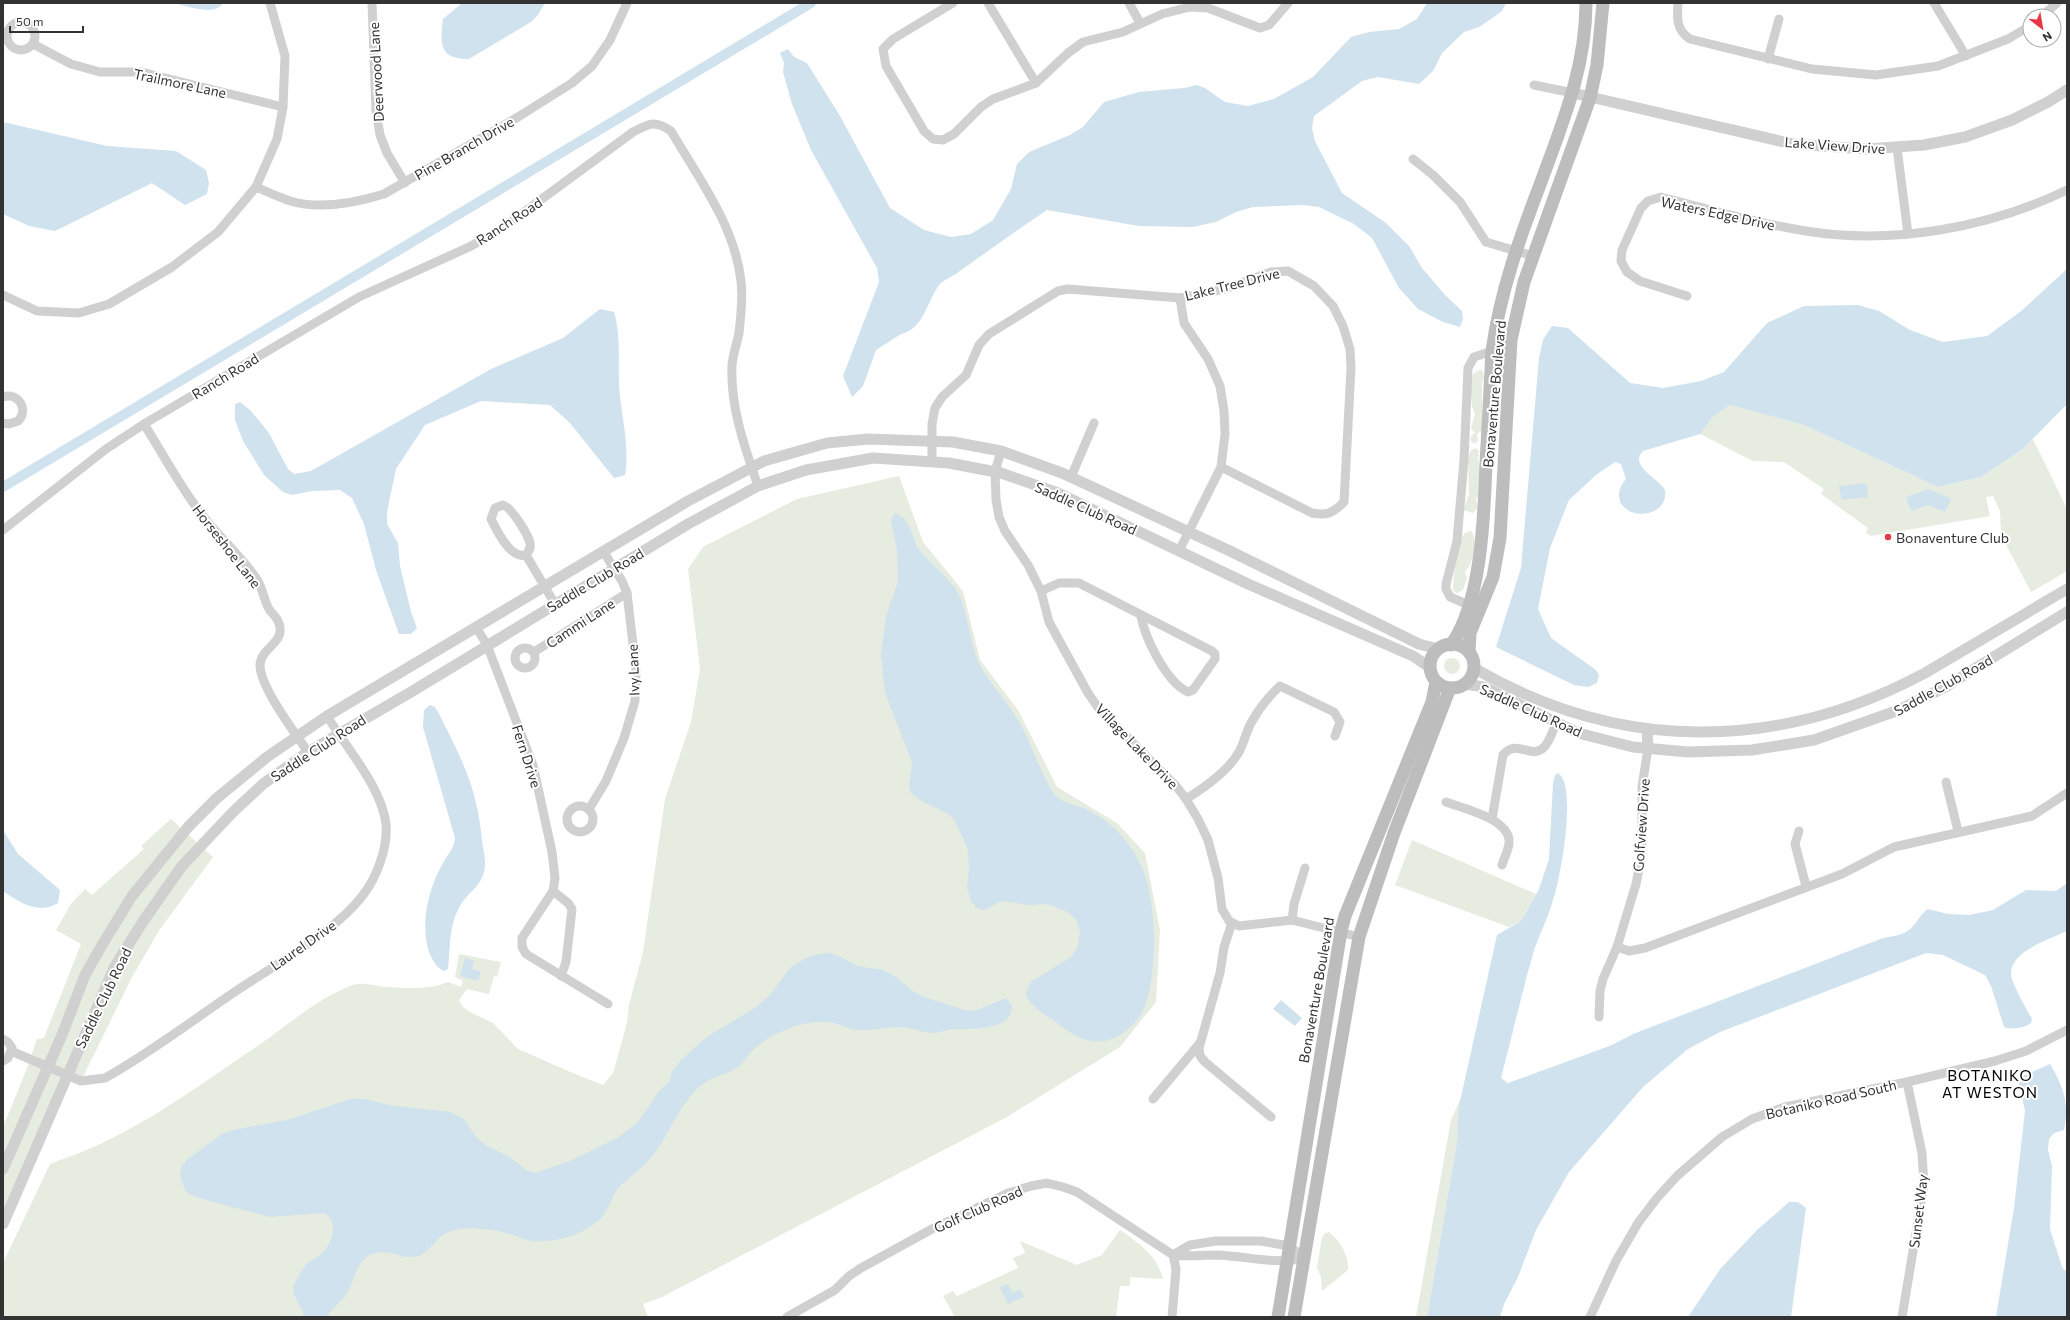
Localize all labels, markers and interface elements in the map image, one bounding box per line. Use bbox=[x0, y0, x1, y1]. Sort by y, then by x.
scale bar bbox=[10, 8, 83, 34]
north arrow bbox=[2022, 8, 2062, 48]
text: 50 m bbox=[16, 14, 44, 28]
street label: Deerwood Lane bbox=[365, 22, 387, 122]
text: N bbox=[2041, 29, 2054, 45]
street label: Trailmore Lane bbox=[132, 65, 228, 101]
street label: Pine Branch Drive bbox=[411, 113, 517, 183]
street label: Lake View Drive bbox=[1784, 133, 1886, 157]
street label: Ranch Road bbox=[473, 193, 545, 249]
street label: Waters Edge Drive bbox=[1659, 193, 1777, 233]
street label: Lake Tree Drive bbox=[1183, 264, 1281, 304]
street label: Bonaventure Boulevard bbox=[1479, 320, 1509, 468]
street label: Ranch Road bbox=[188, 349, 262, 403]
street label: Saddle Club Road bbox=[1032, 478, 1140, 538]
street label: Horseshoe Lane bbox=[189, 501, 265, 591]
place label: Bonaventure Club bbox=[1896, 529, 2009, 546]
marker: Bonaventure Club bbox=[1883, 532, 1893, 542]
street label: Saddle Club Road bbox=[543, 544, 647, 616]
street label: Cammi Lane bbox=[543, 595, 617, 651]
street label: Ivy Lane bbox=[624, 644, 642, 696]
street label: Saddle Club Road bbox=[1891, 651, 1995, 719]
street label: Saddle Club Road bbox=[1477, 680, 1585, 740]
street label: Village Lake Drive bbox=[1092, 700, 1182, 792]
street label: Saddle Club Road bbox=[267, 711, 369, 785]
street label: Fern Drive bbox=[509, 722, 545, 790]
street label: Golfview Drive bbox=[1629, 778, 1653, 872]
street label: Laurel Drive bbox=[267, 916, 339, 974]
street label: Bonaventure Boulevard bbox=[1295, 916, 1337, 1064]
street label: Saddle Club Road bbox=[71, 945, 135, 1051]
district label: BOTANIKO AT WESTON bbox=[1942, 1066, 2038, 1101]
street label: Botaniko Road South bbox=[1764, 1076, 1898, 1122]
street label: Sunset Way bbox=[1905, 1173, 1931, 1249]
street label: Golf Club Road bbox=[931, 1182, 1025, 1236]

